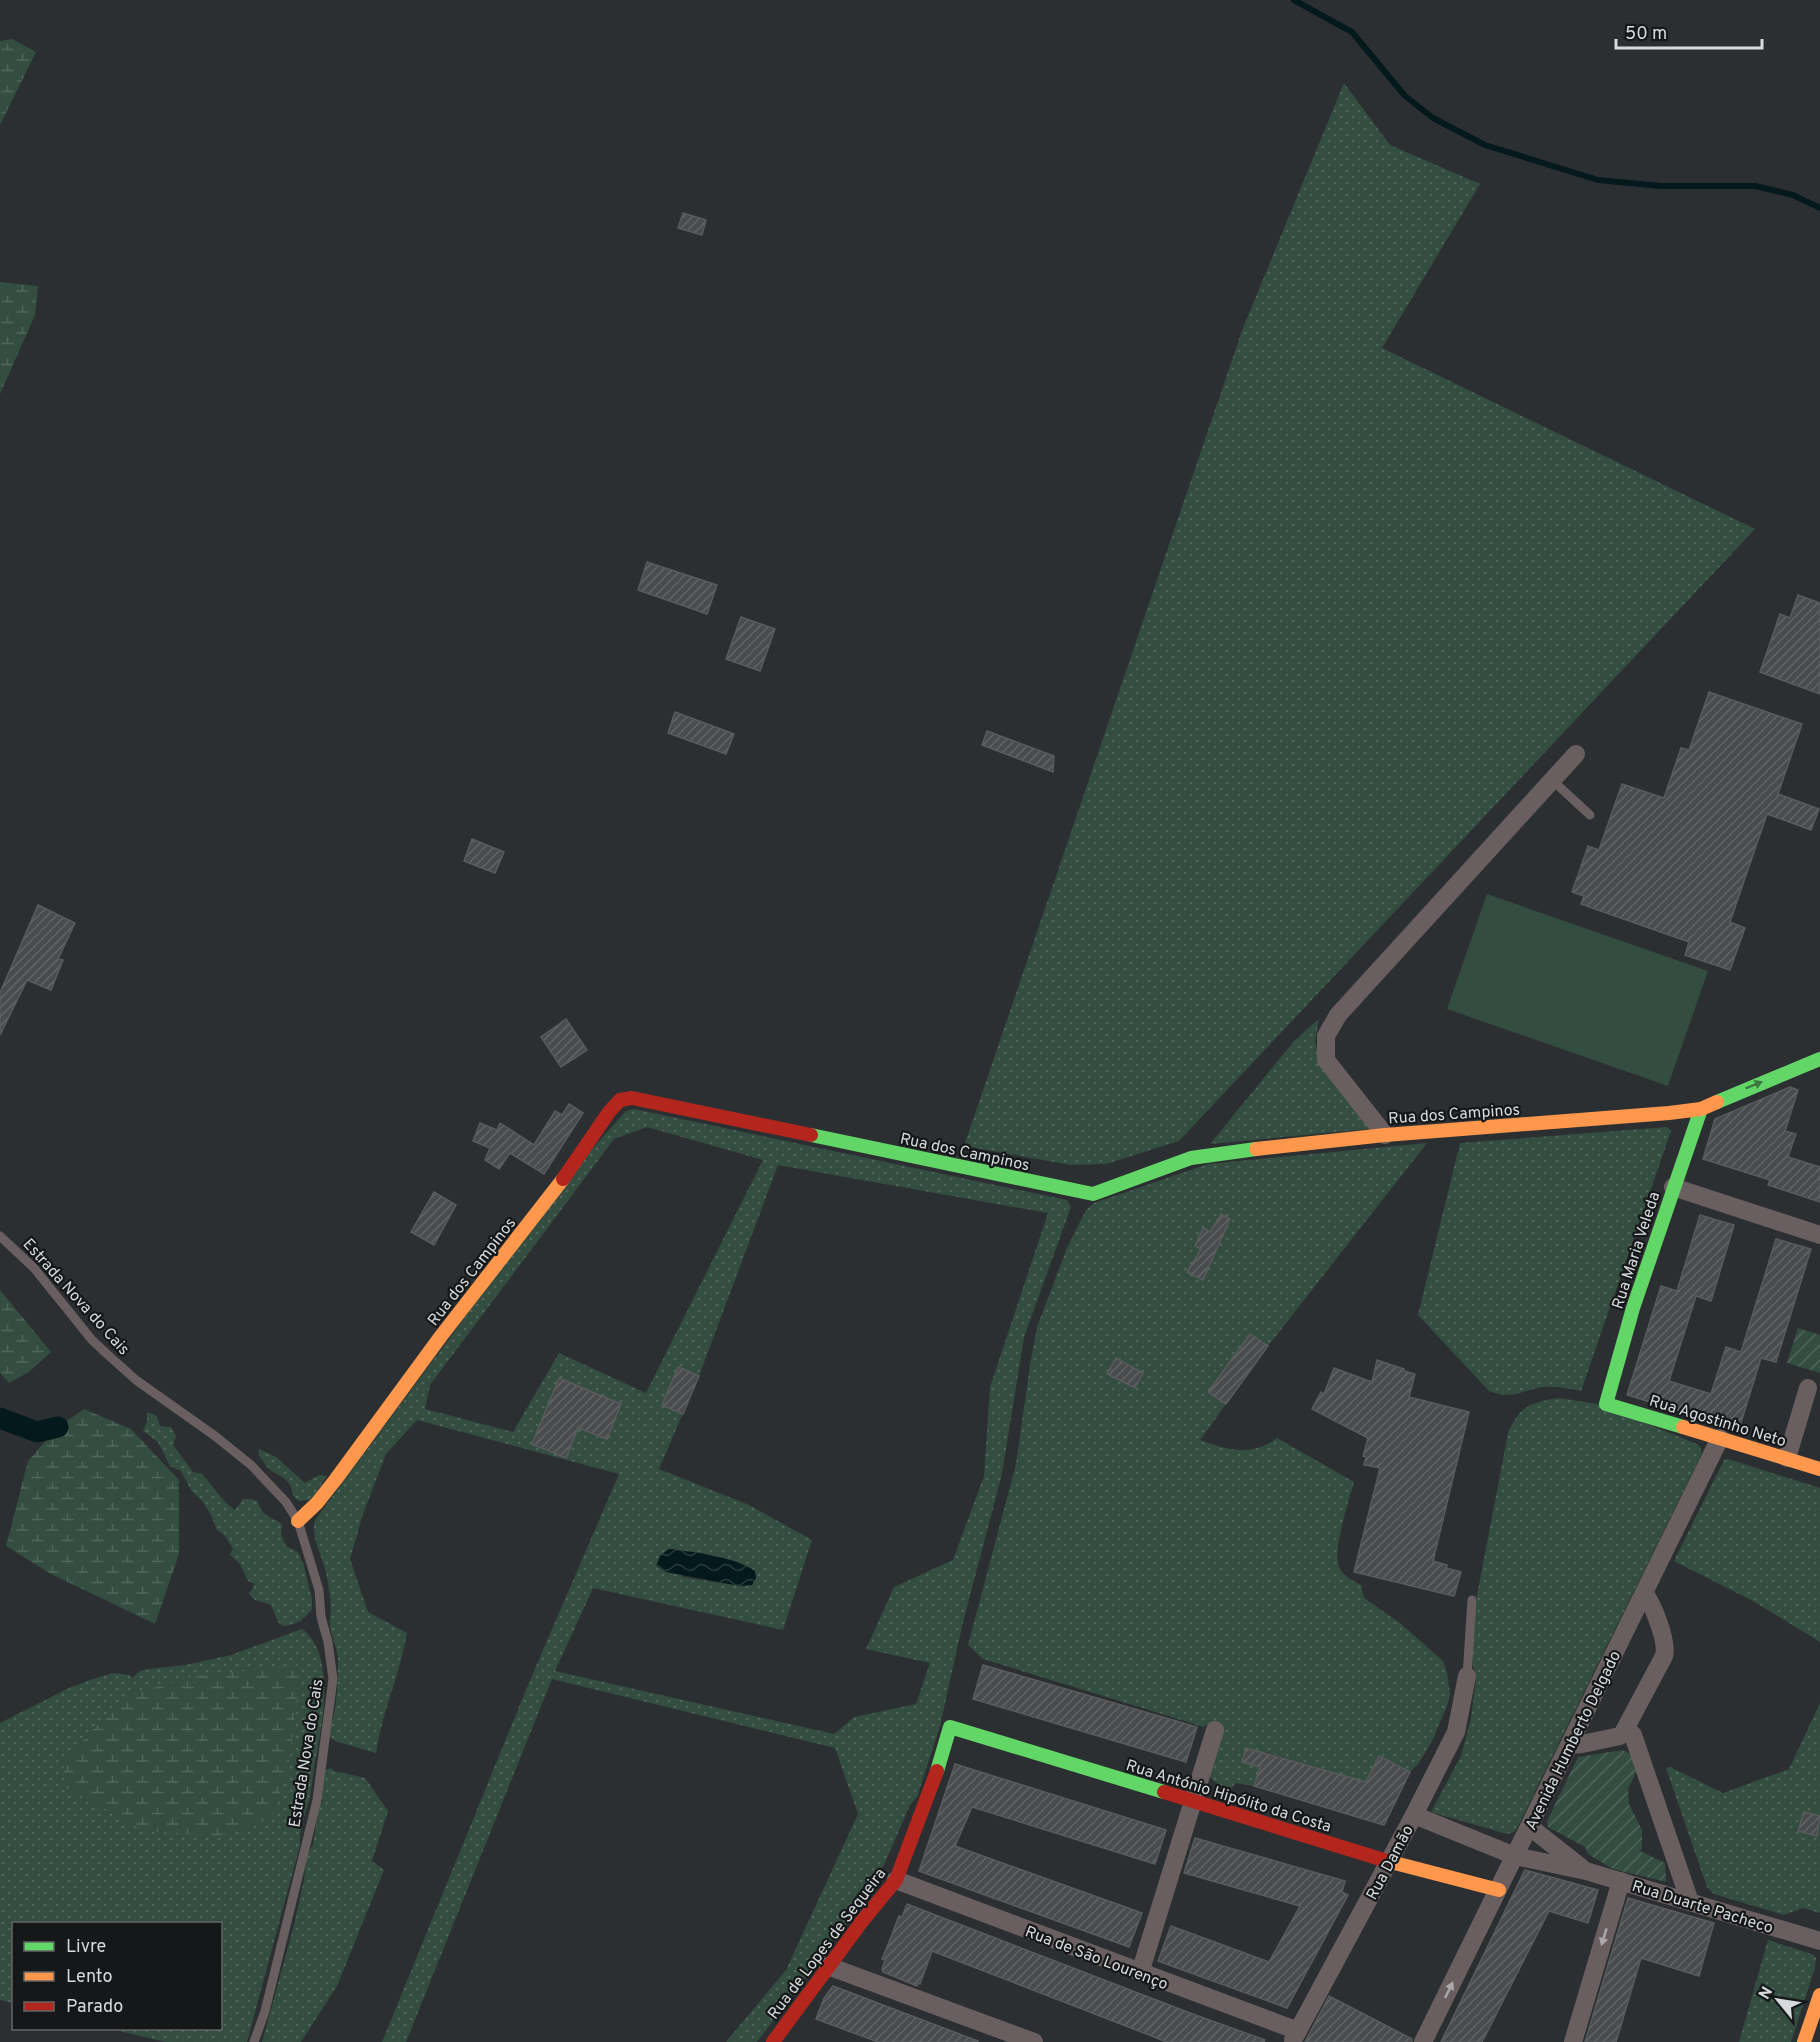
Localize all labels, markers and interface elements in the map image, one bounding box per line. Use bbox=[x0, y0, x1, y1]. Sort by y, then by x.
scale bar bbox=[1616, 12, 1762, 50]
text: 50 m bbox=[1625, 23, 1667, 46]
one-way arrow bbox=[1746, 1080, 1764, 1090]
street label: Rua dos Campinos bbox=[1388, 1100, 1521, 1130]
street label: Rua dos Campinos bbox=[898, 1129, 1031, 1176]
street label: Rua Maria Veleda bbox=[1608, 1189, 1665, 1312]
street label: Rua dos Campinos bbox=[424, 1214, 521, 1330]
street label: Estrada Nova do Cais bbox=[18, 1235, 133, 1360]
street label: Rua Agostinho Neto bbox=[1647, 1392, 1788, 1452]
street label: Avenida Humberto Delgado bbox=[1522, 1648, 1626, 1834]
street label: Estrada Nova do Cais bbox=[285, 1678, 329, 1829]
street label: Rua António Hipólito da Costa bbox=[1123, 1756, 1333, 1838]
street label: Rua Damão bbox=[1363, 1822, 1419, 1904]
street label: Rua de Lopes de Sequeira bbox=[764, 1865, 891, 2024]
street label: Rua Duarte Pacheco bbox=[1629, 1877, 1776, 1939]
legend bbox=[12, 1922, 222, 2030]
street label: Rua de São Lourenço bbox=[1022, 1922, 1171, 1995]
one-way arrow bbox=[1599, 1928, 1608, 1946]
text: Livre bbox=[66, 1936, 106, 1959]
text: Lento bbox=[66, 1966, 112, 1989]
north arrow bbox=[1748, 1970, 1808, 2030]
one-way arrow bbox=[1445, 1981, 1454, 1998]
text: N bbox=[1755, 1984, 1778, 2003]
text: Parado bbox=[66, 1996, 123, 2019]

